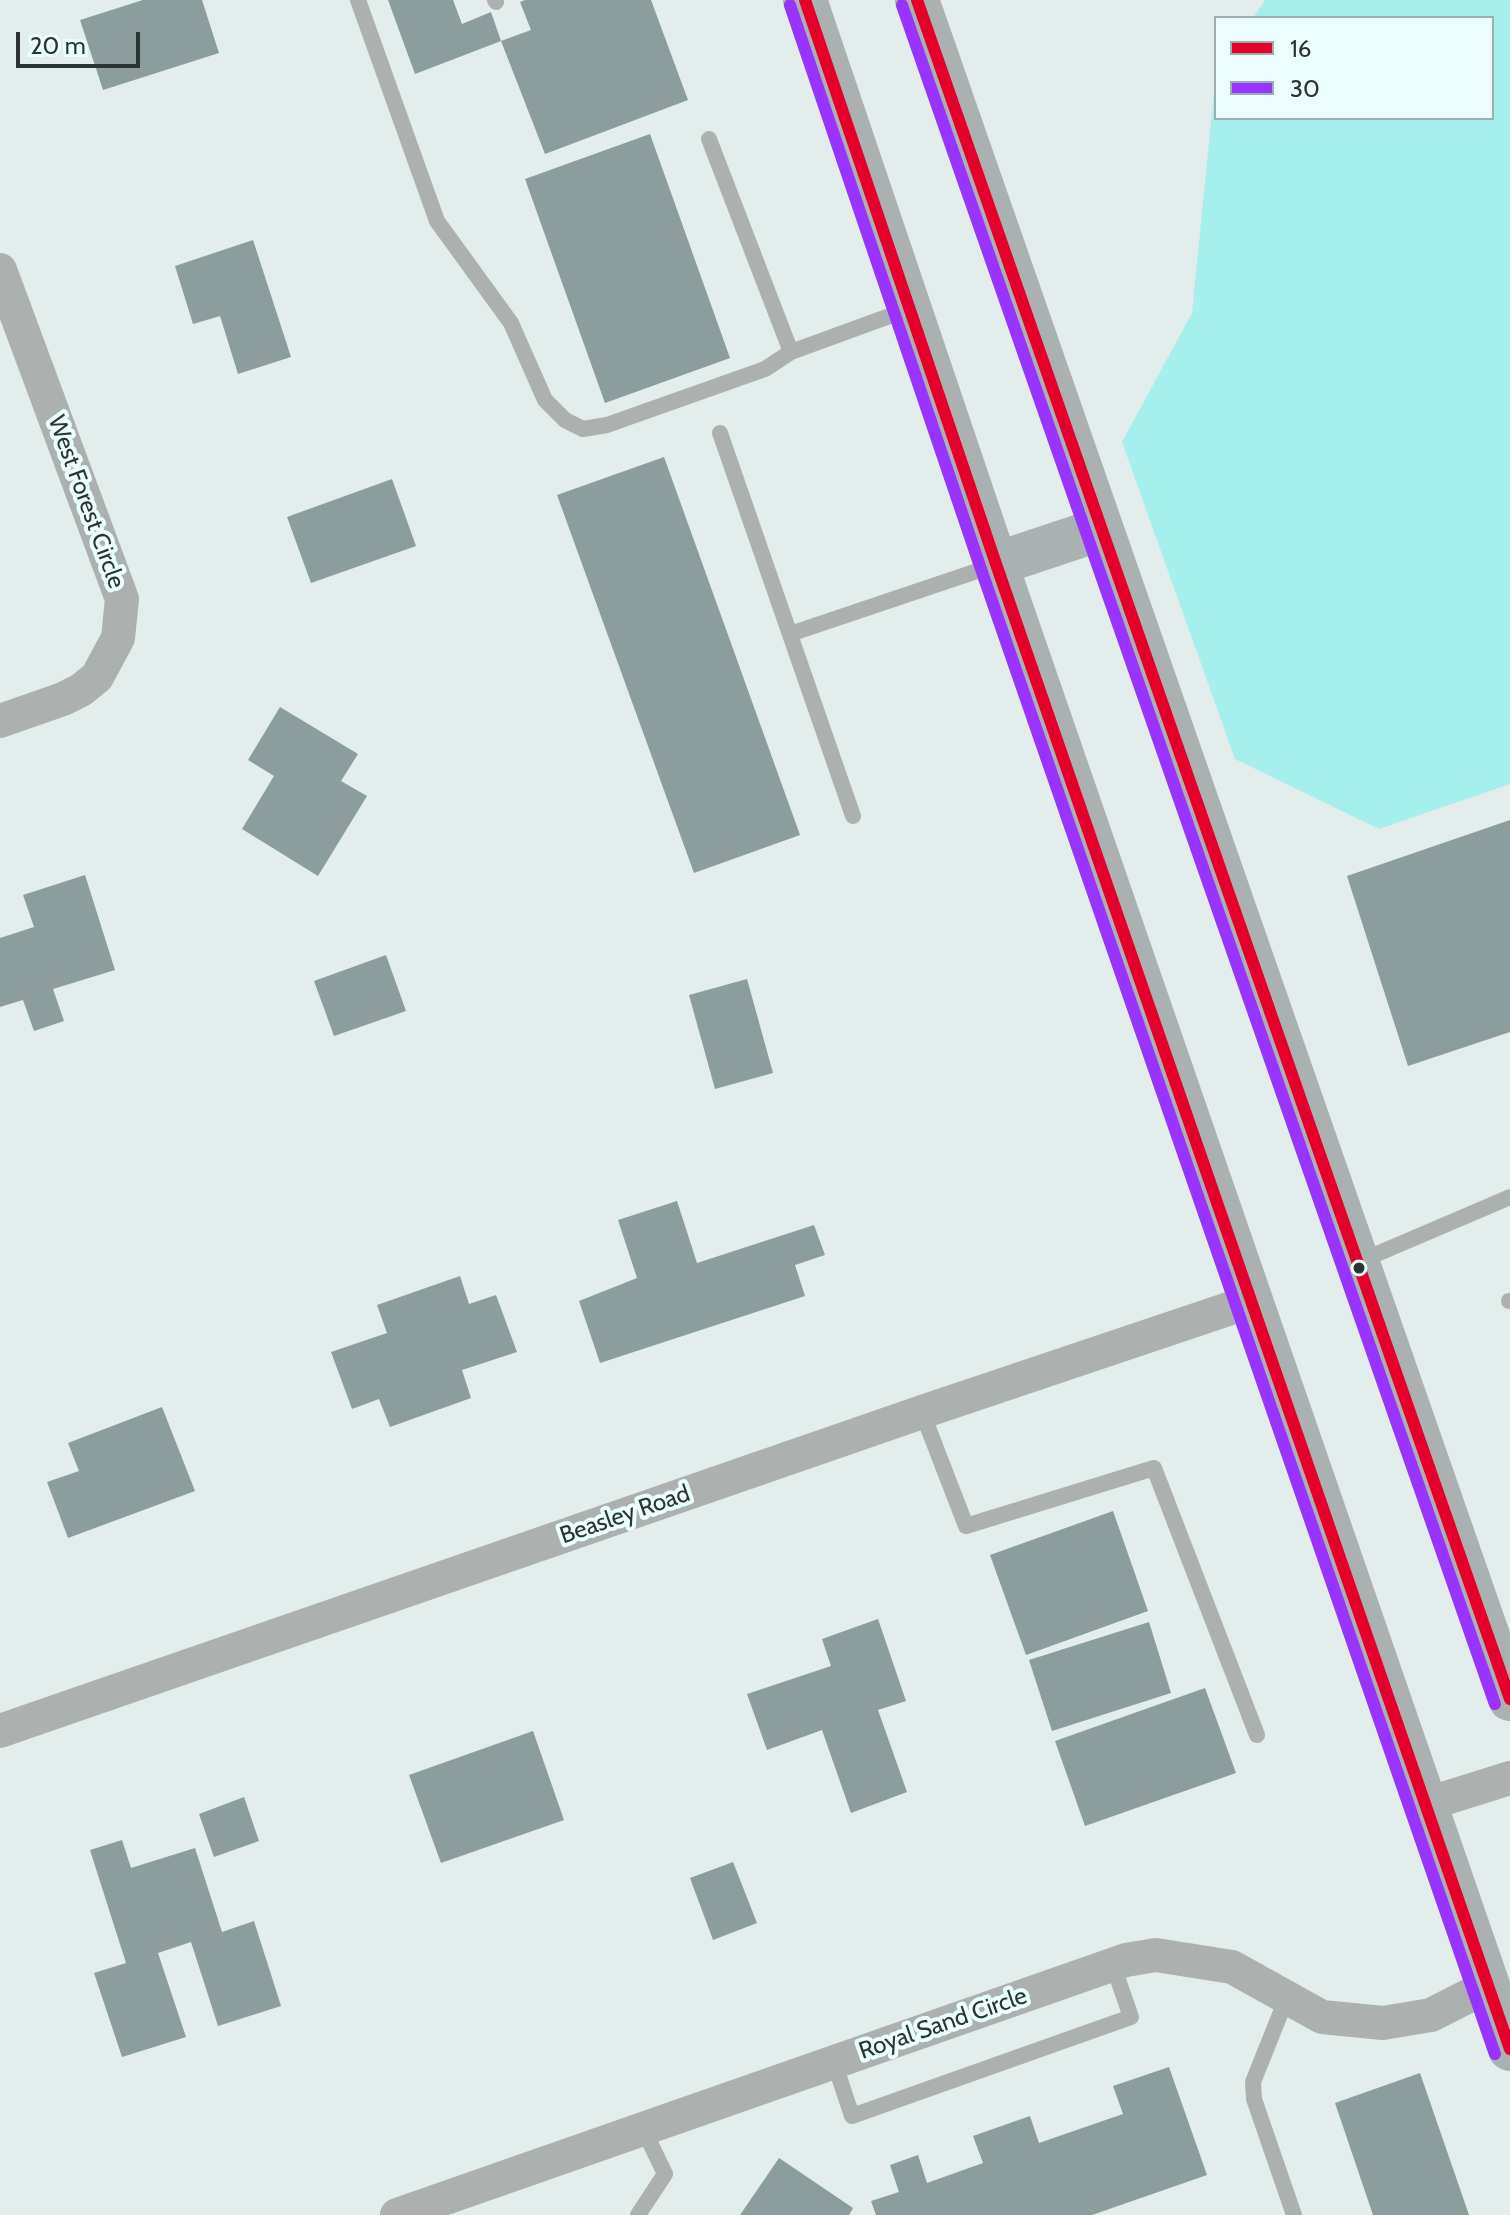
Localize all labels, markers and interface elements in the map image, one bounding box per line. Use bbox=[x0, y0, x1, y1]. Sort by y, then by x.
scale bar bbox=[20, 16, 144, 66]
legend bbox=[1214, 16, 1494, 120]
text: 20 m bbox=[30, 31, 86, 60]
text: 16 bbox=[1290, 34, 1311, 63]
text: 30 bbox=[1290, 74, 1320, 103]
street label: West Forest Circle bbox=[41, 412, 131, 592]
unlabelled marker bbox=[1351, 1260, 1367, 1276]
street label: Beasley Road bbox=[556, 1479, 694, 1551]
street label: Royal Sand Circle bbox=[855, 1982, 1031, 2066]

